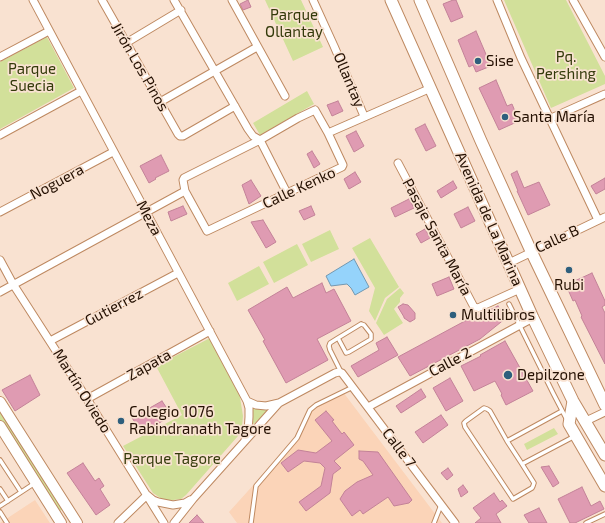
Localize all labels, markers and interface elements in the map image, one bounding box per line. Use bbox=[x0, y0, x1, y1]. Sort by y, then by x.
park label: Parque Ollantay bbox=[265, 6, 323, 41]
street label: Jirón Los Pinos bbox=[107, 19, 173, 115]
park label: Pq. Pershing bbox=[536, 48, 596, 83]
street label: Ollantay bbox=[329, 50, 369, 110]
place label: Sise bbox=[486, 52, 514, 70]
marker: Sise bbox=[473, 56, 483, 66]
park label: Parque Suecia bbox=[8, 60, 56, 95]
place label: Santa María bbox=[513, 108, 595, 126]
marker: Santa María bbox=[500, 112, 510, 122]
street label: Avenida de La Marina bbox=[451, 149, 527, 289]
street label: Noguera bbox=[27, 160, 87, 204]
street label: Calle Kenko bbox=[260, 163, 338, 213]
street label: Pasaje Santa María bbox=[399, 175, 475, 299]
street label: Meza bbox=[132, 197, 166, 239]
street label: Calle B bbox=[532, 221, 582, 257]
marker: Rubi bbox=[564, 265, 574, 275]
place label: Rubi bbox=[554, 276, 584, 294]
street label: Gutierrez bbox=[82, 284, 146, 330]
place label: Multilibros bbox=[461, 306, 535, 324]
marker: Multilibros bbox=[448, 310, 458, 320]
street label: Calle 2 bbox=[426, 343, 474, 381]
street label: Martín Oviedo bbox=[49, 346, 115, 436]
street label: Zapata bbox=[124, 346, 174, 384]
place label: Depilzone bbox=[517, 366, 585, 384]
marker: Depilzone bbox=[502, 369, 514, 381]
place label: Colegio 1076 Rabindranath Tagore bbox=[129, 403, 271, 438]
marker: Colegio 1076 Rabindranath Tagore bbox=[116, 416, 126, 426]
street label: Calle 7 bbox=[378, 425, 420, 471]
park label: Parque Tagore bbox=[123, 450, 221, 468]

